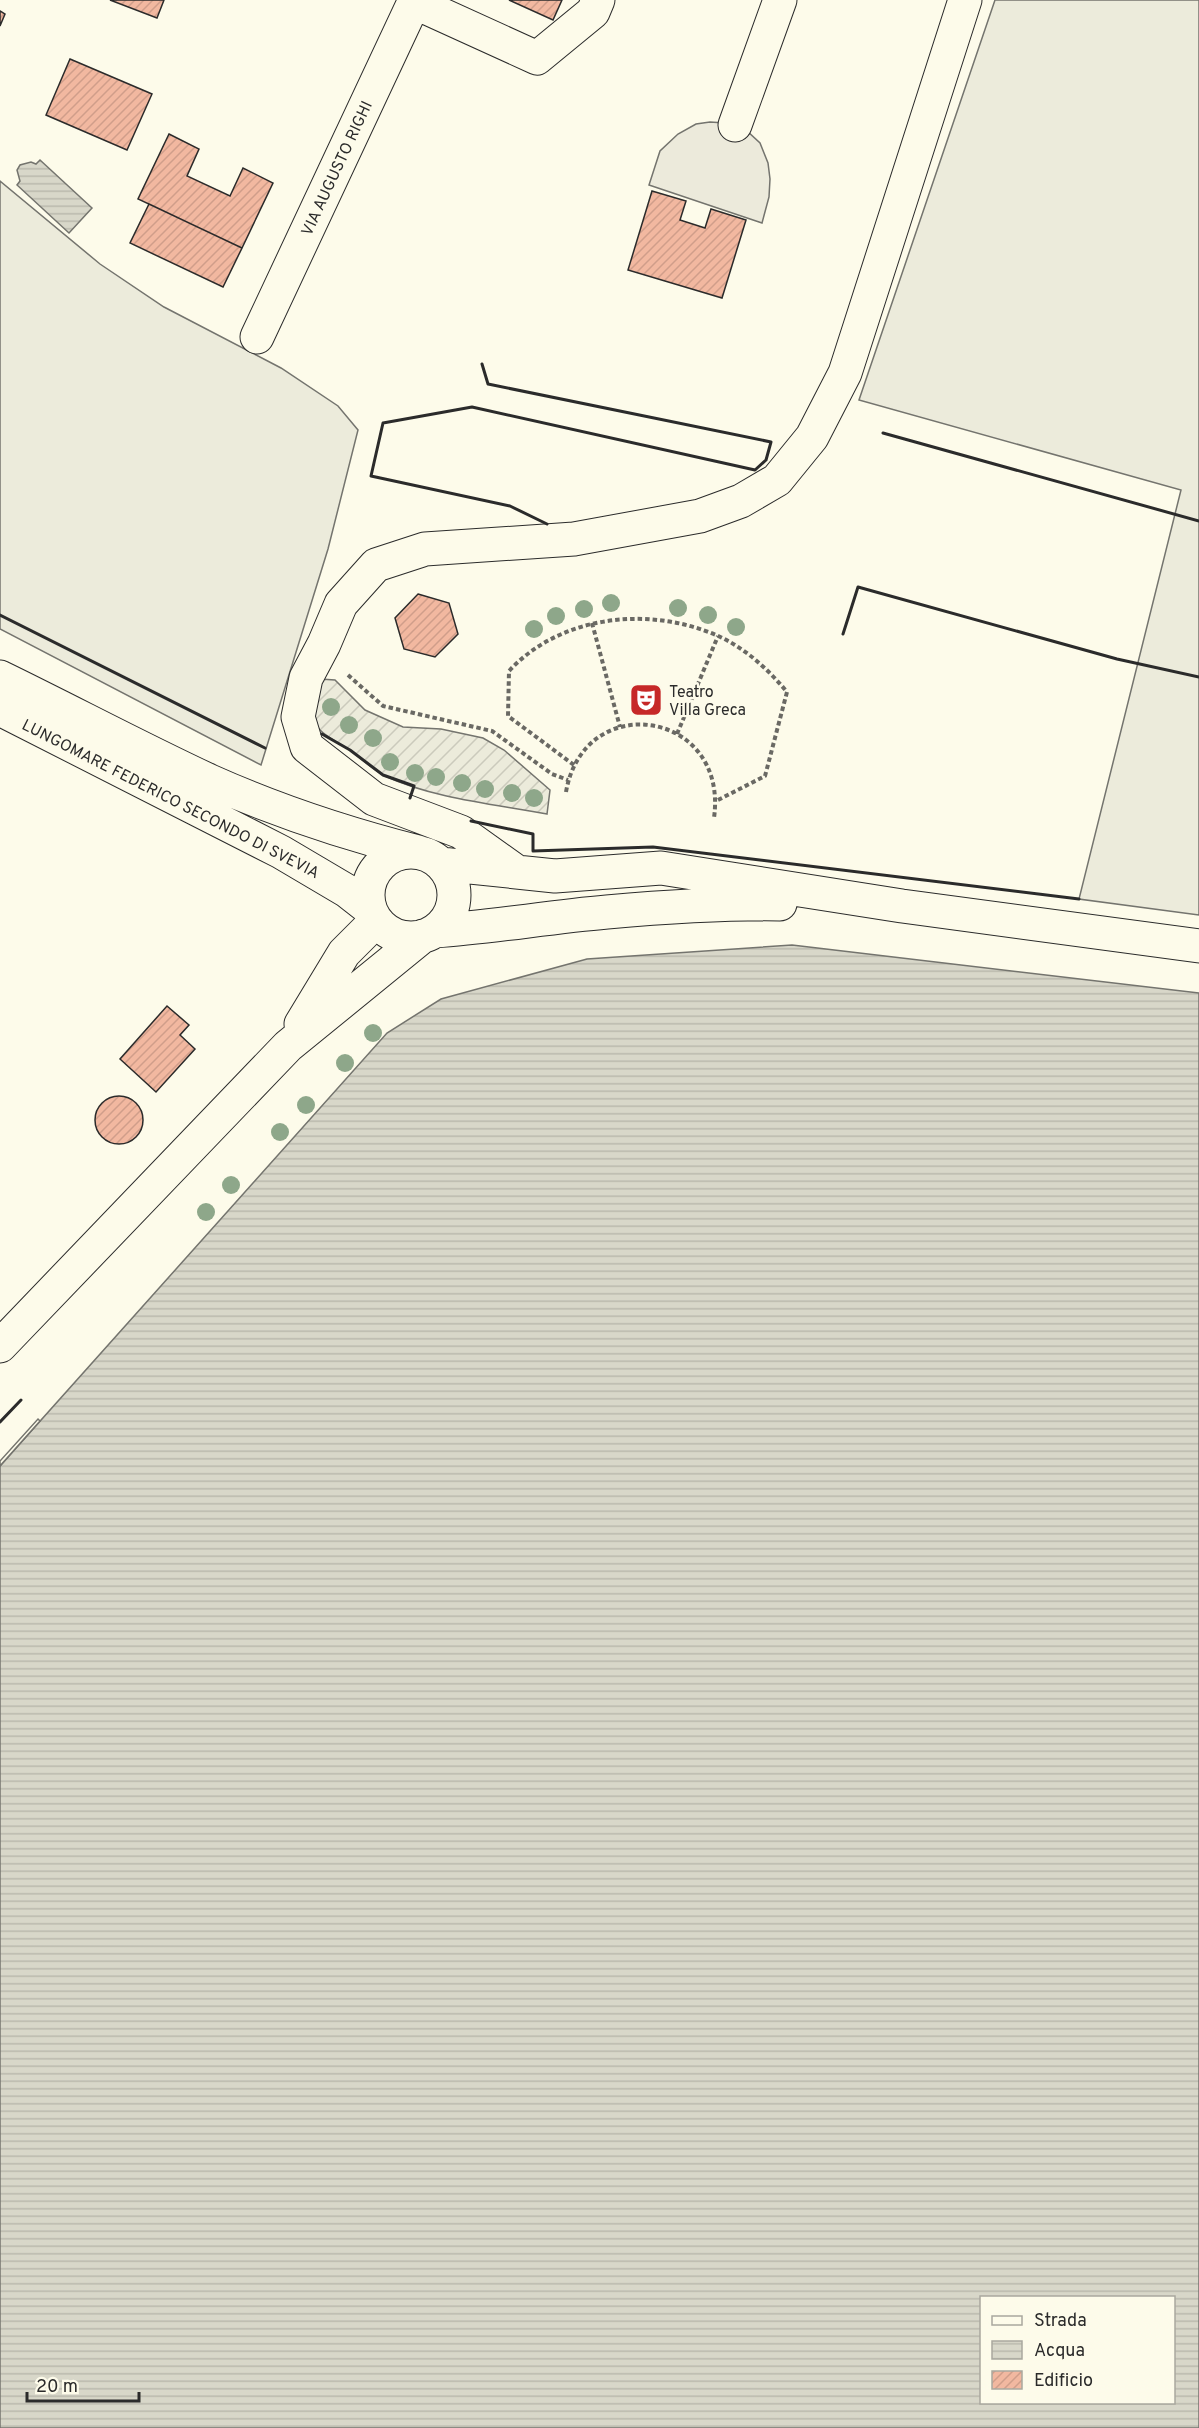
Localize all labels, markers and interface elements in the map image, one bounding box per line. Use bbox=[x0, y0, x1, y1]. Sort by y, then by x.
street label: VIA AUGUSTO RIGHI bbox=[298, 98, 378, 239]
theatre icon: Teatro Villa Greca bbox=[628, 682, 664, 718]
place label: Teatro Villa Greca bbox=[669, 683, 746, 721]
street label: LUNGOMARE FEDERICO SECONDO DI SVEVIA bbox=[18, 716, 322, 884]
legend bbox=[980, 2296, 1175, 2404]
text: Strada bbox=[1034, 2310, 1087, 2333]
text: Acqua bbox=[1034, 2340, 1085, 2363]
scale bar bbox=[27, 2365, 140, 2403]
text: Edificio bbox=[1034, 2370, 1093, 2393]
text: 20 m bbox=[36, 2376, 78, 2399]

